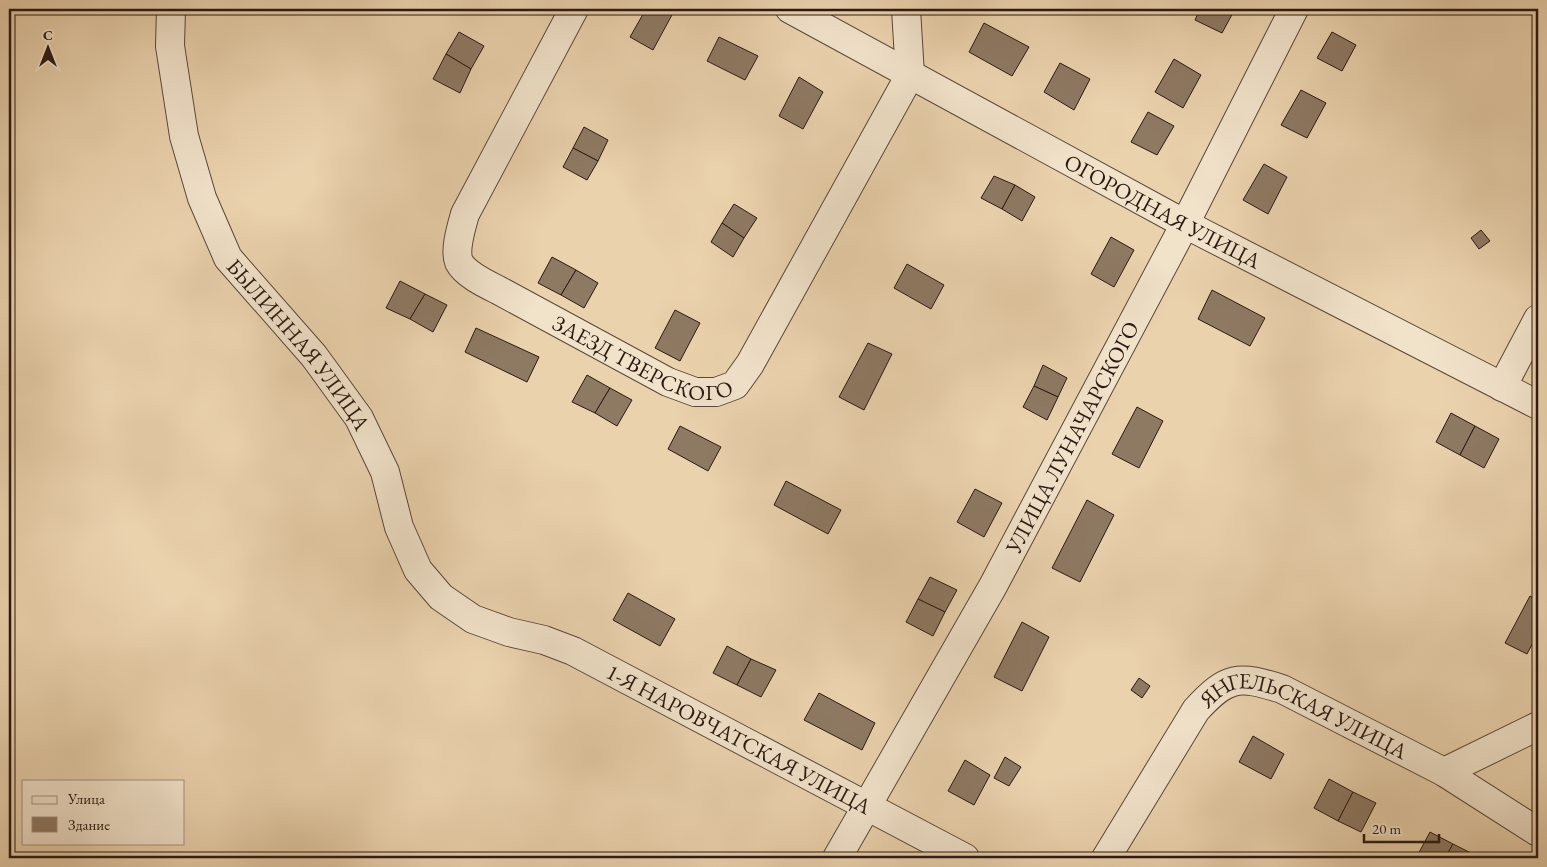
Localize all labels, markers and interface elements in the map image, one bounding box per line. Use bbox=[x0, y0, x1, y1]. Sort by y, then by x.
north arrow bbox=[22, 22, 72, 72]
text: С bbox=[43, 26, 53, 44]
street label: ОГОРОДНАЯ УЛИЦА bbox=[1059, 147, 1267, 275]
street label: БЫЛИННАЯ УЛИЦА bbox=[220, 252, 378, 436]
street label: ЗАЕЗД ТВЕРСКОГО bbox=[548, 308, 737, 407]
street label: УЛИЦА ЛУНАЧАРСКОГО bbox=[998, 316, 1145, 559]
street label: 1-Я НАРОВЧАТСКАЯ УЛИЦА bbox=[601, 657, 877, 821]
street label: ЯНГЕЛЬСКАЯ УЛИЦА bbox=[1191, 666, 1413, 766]
legend bbox=[22, 780, 185, 844]
text: Улица bbox=[67, 789, 105, 808]
scale bar bbox=[1364, 812, 1440, 844]
text: Здание bbox=[68, 815, 110, 834]
text: 20 m bbox=[1372, 819, 1401, 838]

